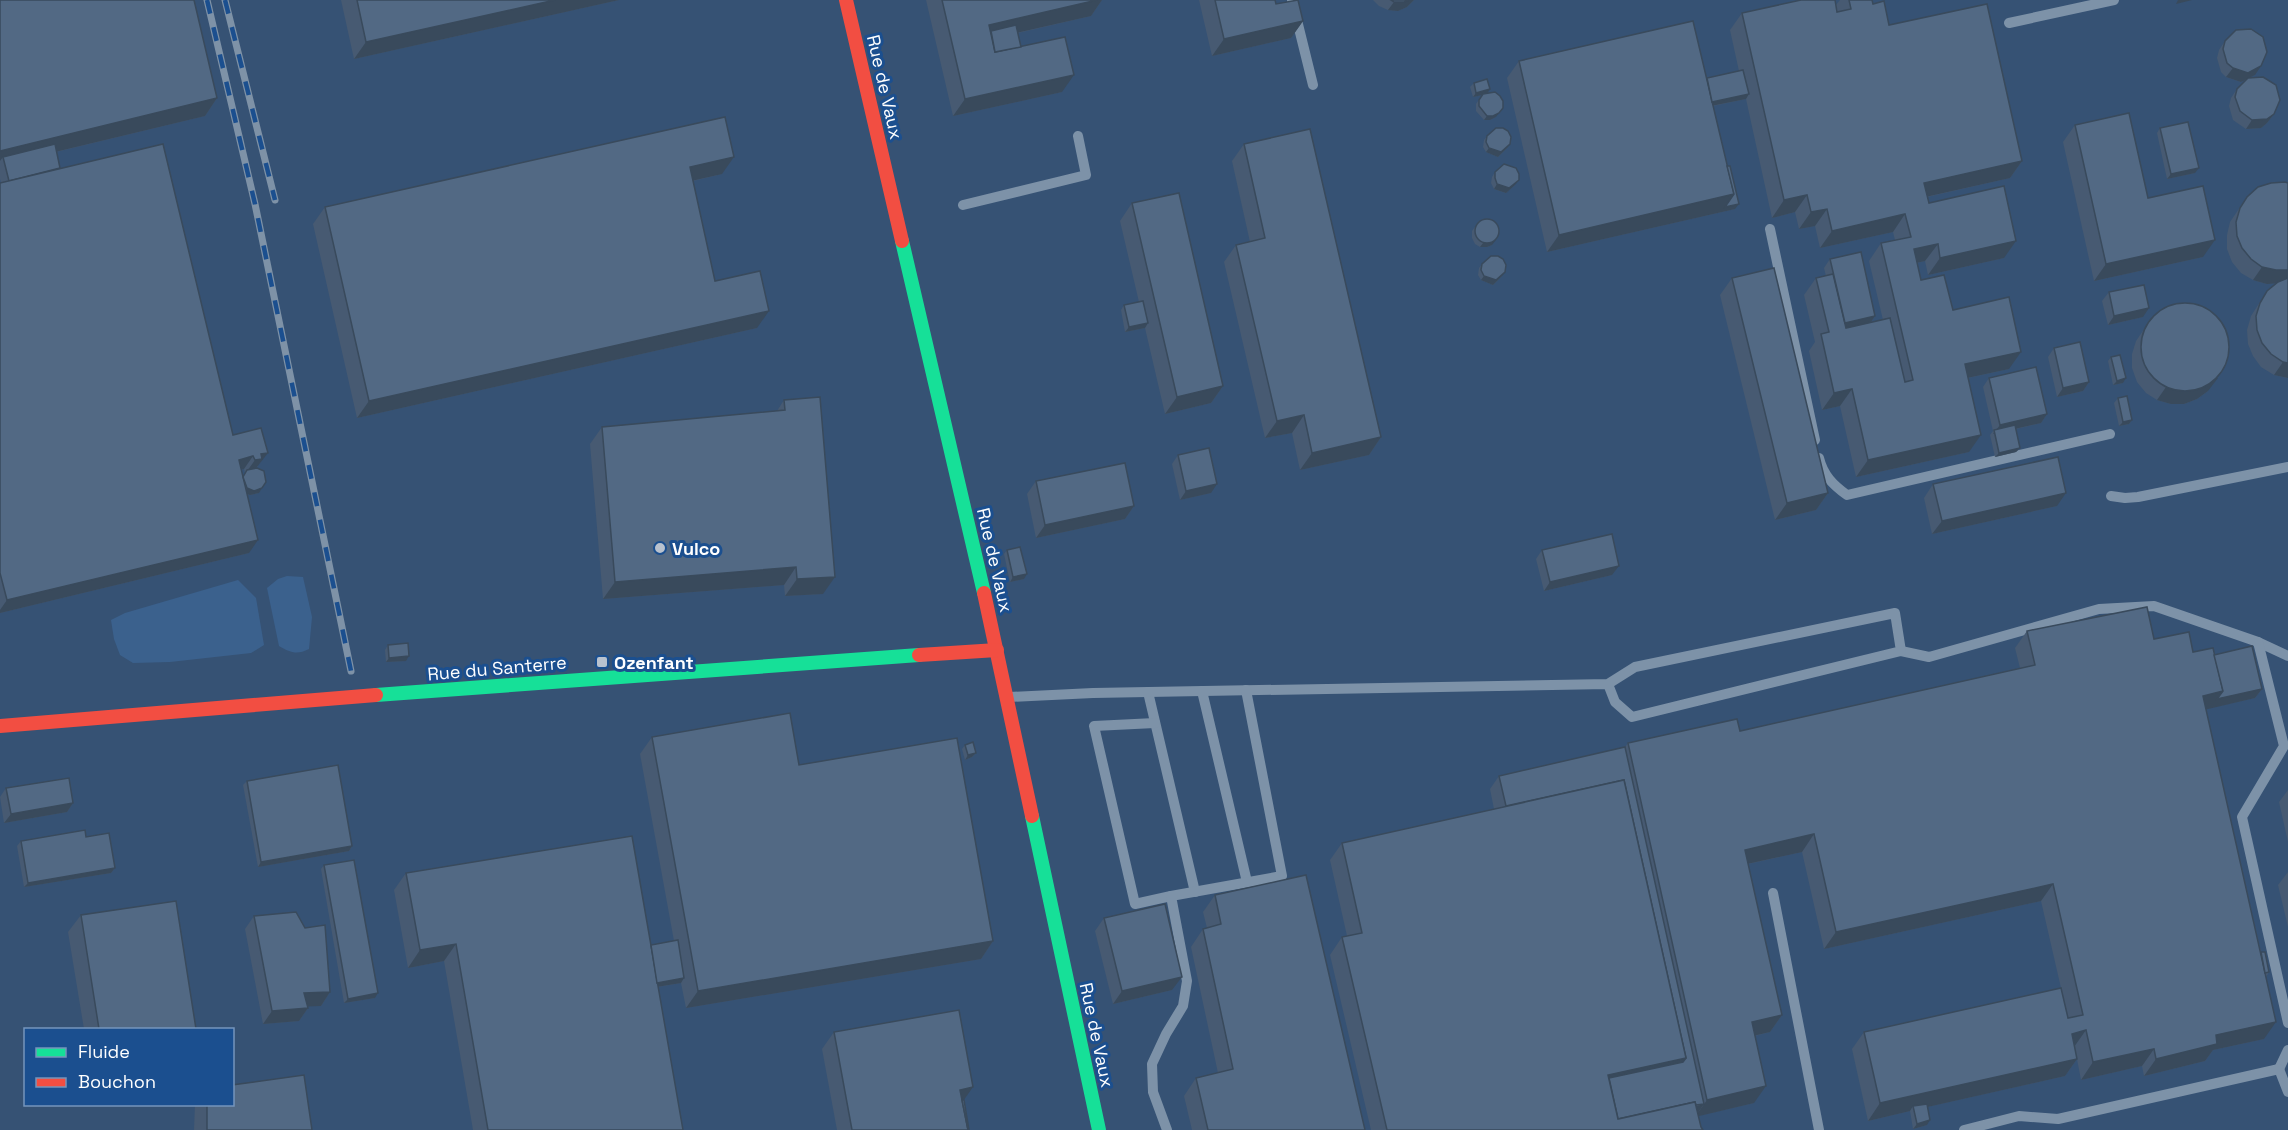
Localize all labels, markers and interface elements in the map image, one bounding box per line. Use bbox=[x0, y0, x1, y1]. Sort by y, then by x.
street label: Rue de Vaux bbox=[862, 32, 908, 142]
street label: Rue de Vaux bbox=[972, 505, 1018, 615]
place label: Vulco bbox=[672, 537, 720, 560]
marker: Vulco bbox=[653, 541, 667, 555]
street label: Rue du Santerre bbox=[426, 650, 568, 686]
place label: Ozenfant bbox=[614, 651, 694, 674]
marker: Ozenfant bbox=[595, 655, 609, 669]
street label: Rue de Vaux bbox=[1075, 980, 1119, 1090]
legend bbox=[24, 1028, 234, 1106]
text: Fluide bbox=[78, 1040, 130, 1063]
text: Bouchon bbox=[78, 1070, 156, 1093]

